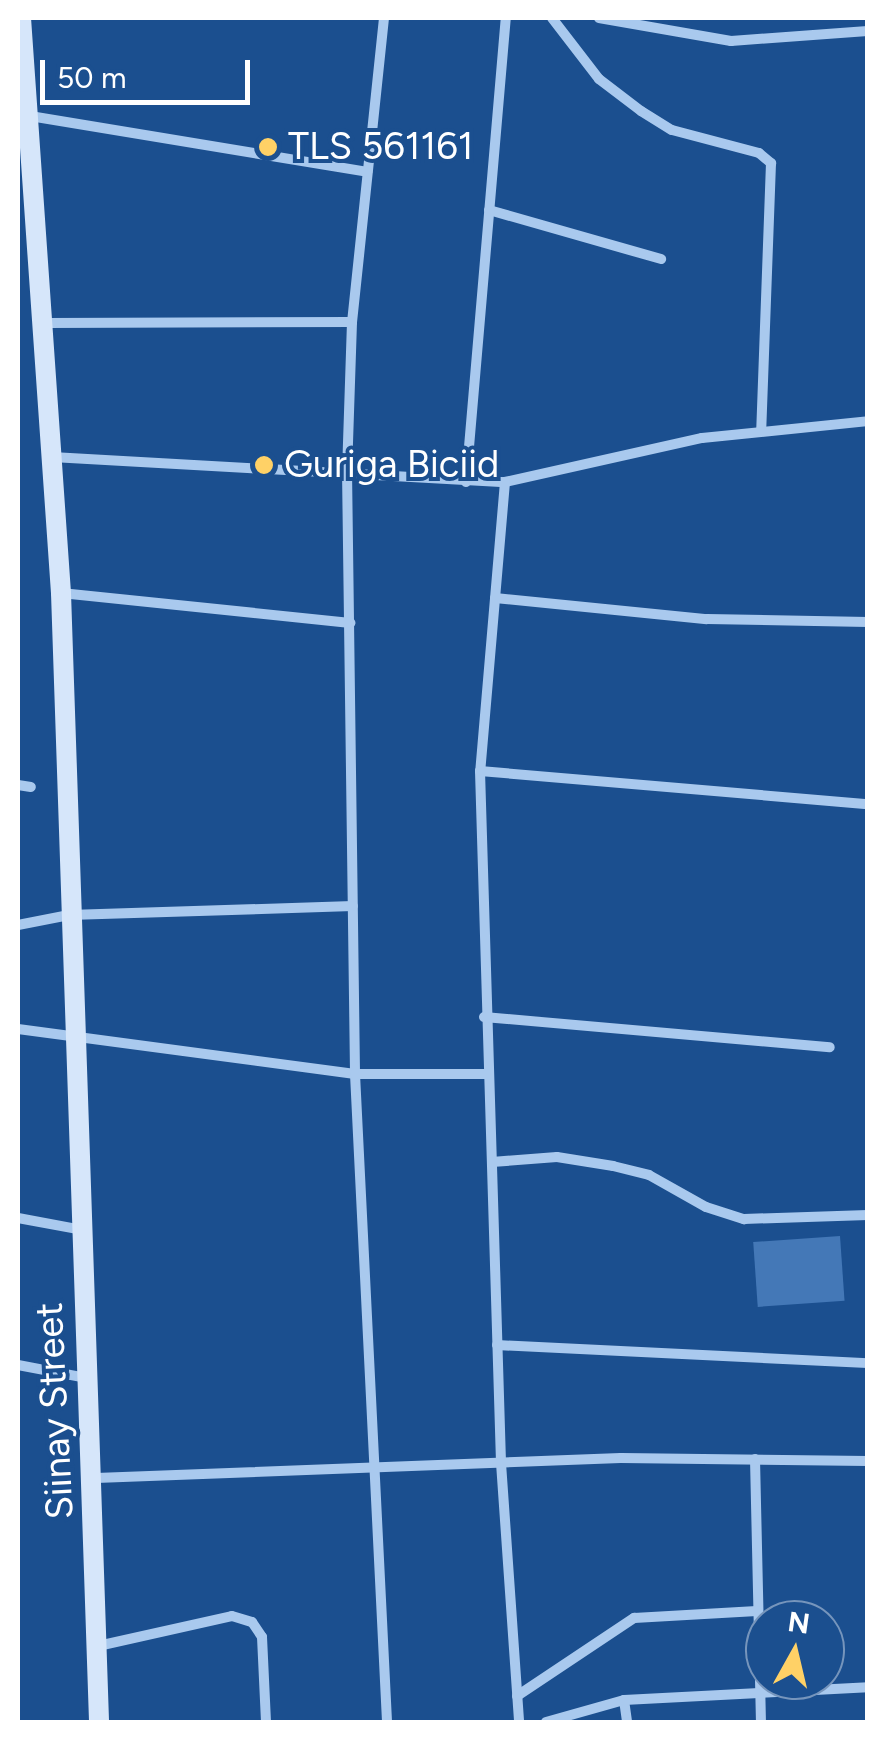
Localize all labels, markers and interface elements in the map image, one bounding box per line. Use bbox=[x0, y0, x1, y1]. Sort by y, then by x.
scale bar bbox=[45, 40, 255, 102]
text: 50 m bbox=[57, 59, 126, 96]
place label: TLS 561161 bbox=[288, 124, 473, 170]
marker: TLS 561161 bbox=[257, 136, 279, 158]
place label: Guriga Biciid bbox=[284, 442, 499, 488]
marker: Guriga Biciid bbox=[253, 454, 275, 476]
street label: Siinay Street bbox=[27, 1301, 83, 1521]
north arrow bbox=[745, 1600, 845, 1700]
text: N bbox=[786, 1604, 812, 1641]

